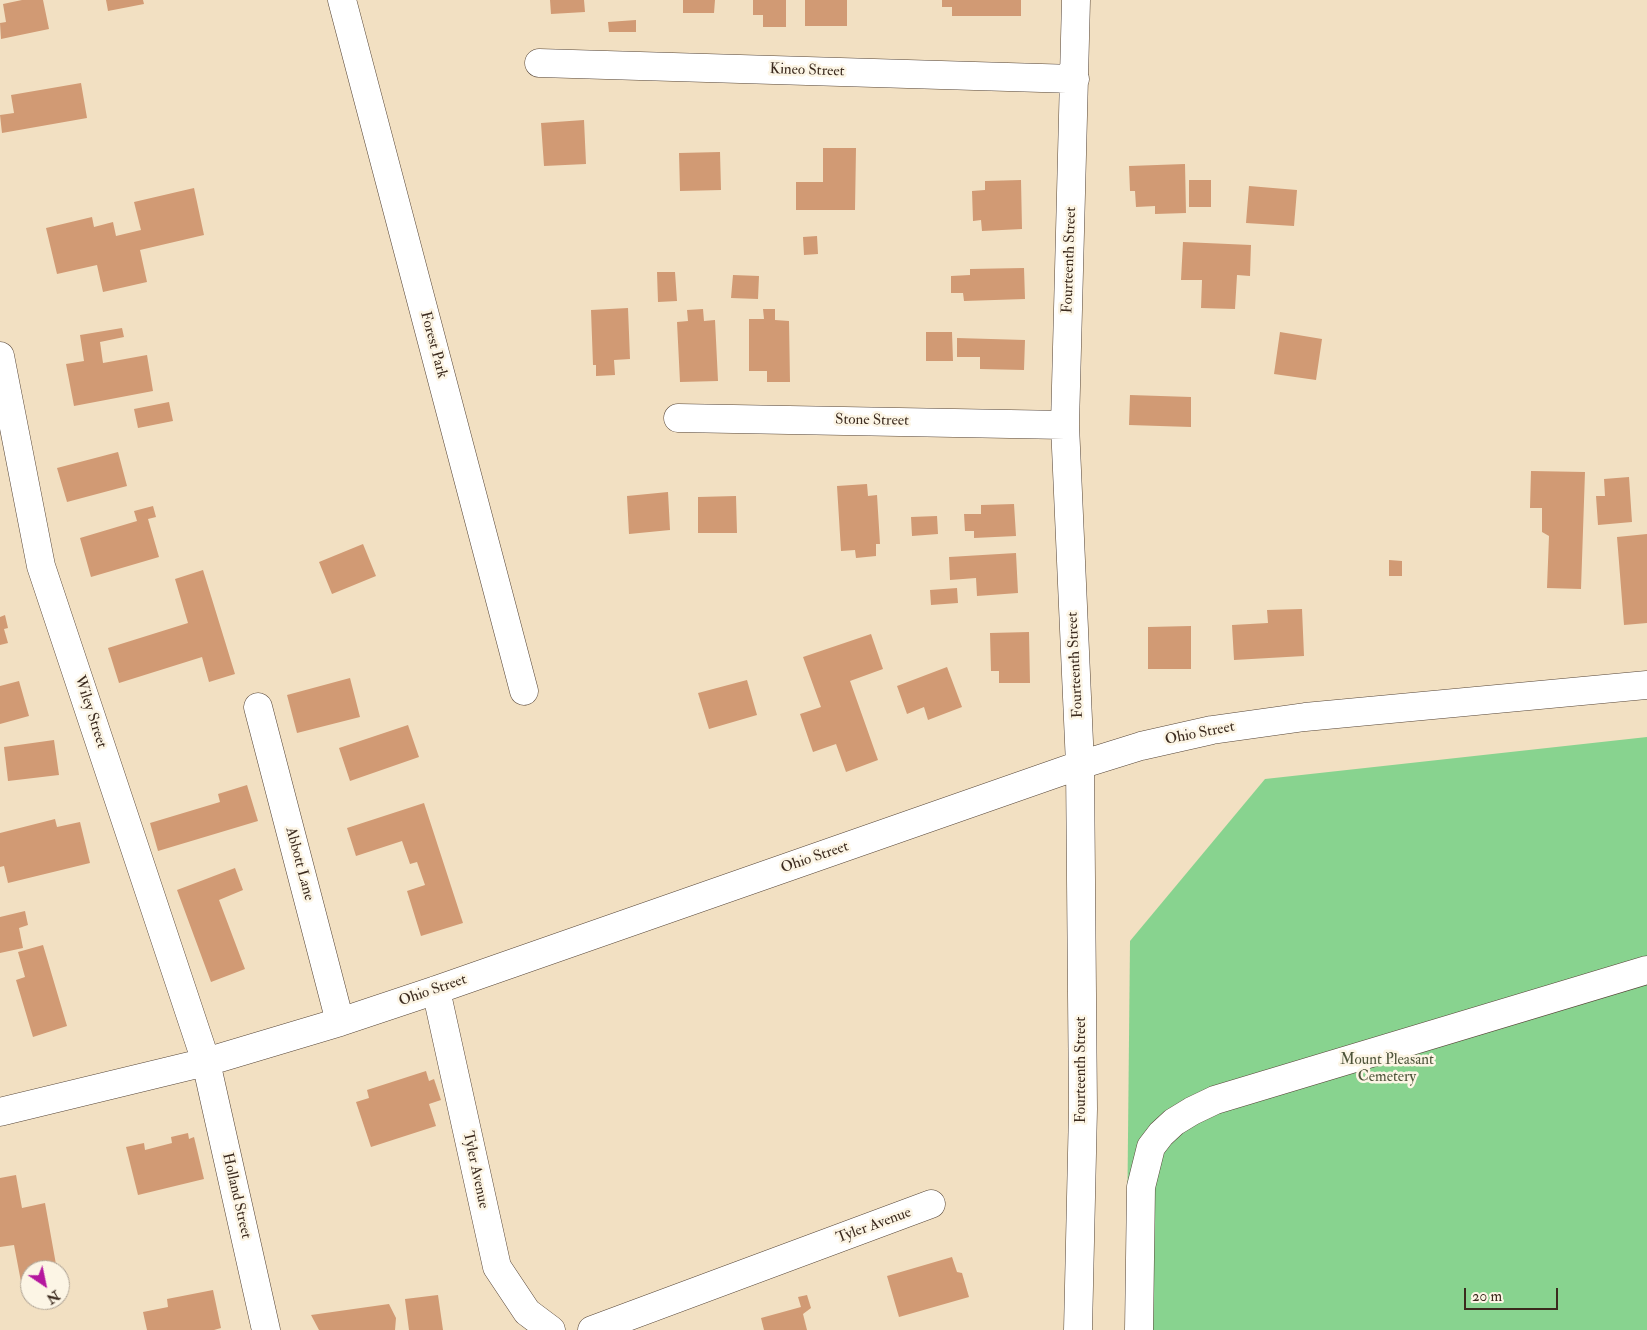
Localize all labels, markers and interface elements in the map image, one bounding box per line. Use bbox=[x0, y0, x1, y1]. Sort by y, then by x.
street label: Kineo Street bbox=[769, 61, 845, 81]
street label: Fourteenth Street bbox=[1059, 206, 1081, 314]
street label: Forest Park bbox=[415, 310, 451, 380]
street label: Stone Street bbox=[835, 411, 909, 431]
street label: Fourteenth Street bbox=[1064, 611, 1088, 719]
street label: Wiley Street bbox=[70, 673, 110, 751]
street label: Ohio Street bbox=[1164, 718, 1236, 750]
street label: Abbott Lane bbox=[281, 825, 317, 903]
street label: Ohio Street bbox=[779, 838, 851, 878]
street label: Ohio Street bbox=[397, 971, 469, 1011]
street label: Fourteenth Street bbox=[1073, 1017, 1091, 1123]
park label: Mount Pleasant Cemetery bbox=[1340, 1052, 1434, 1087]
street label: Tyler Avenue bbox=[458, 1130, 492, 1210]
street label: Holland Street bbox=[217, 1151, 255, 1241]
street label: Tyler Avenue bbox=[834, 1204, 914, 1248]
north arrow bbox=[20, 1260, 70, 1310]
scale bar bbox=[1467, 1278, 1561, 1310]
text: N bbox=[43, 1286, 63, 1308]
text: 20 m bbox=[1472, 1287, 1502, 1306]

